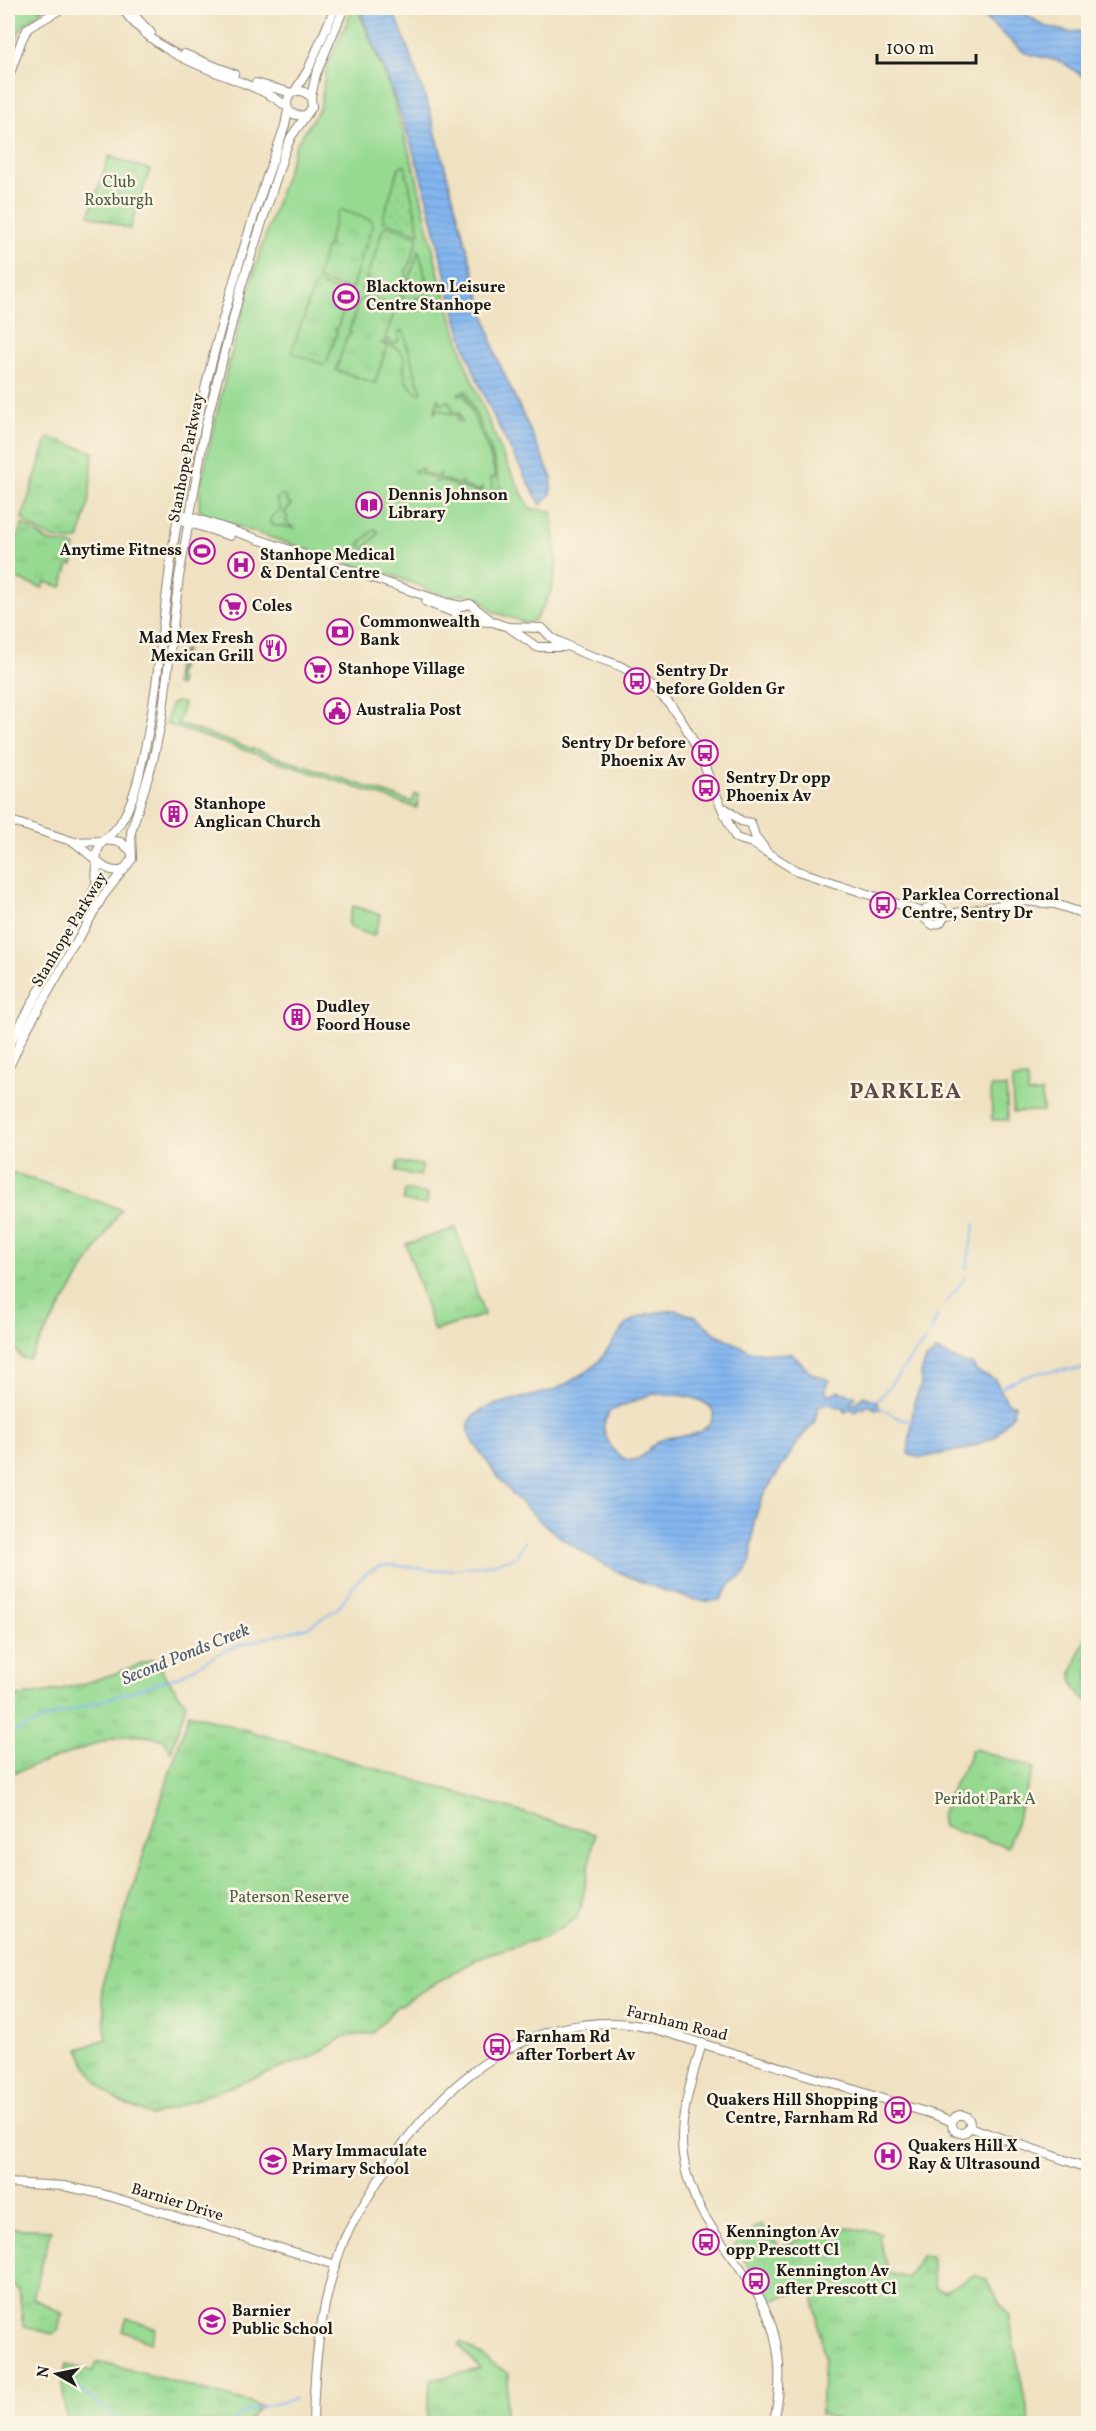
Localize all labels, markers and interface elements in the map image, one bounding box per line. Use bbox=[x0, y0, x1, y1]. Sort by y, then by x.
scale bar bbox=[877, 27, 976, 65]
text: 100 m bbox=[886, 37, 935, 62]
park label: Club Roxburgh bbox=[84, 172, 154, 212]
place label: Blacktown Leisure Centre Stanhope bbox=[366, 277, 505, 317]
sports icon: Blacktown Leisure Centre Stanhope bbox=[331, 282, 361, 312]
street label: Stanhope Parkway bbox=[164, 391, 210, 524]
place label: Dennis Johnson Library bbox=[388, 485, 509, 525]
library icon: Dennis Johnson Library bbox=[354, 490, 384, 520]
sports icon: Anytime Fitness bbox=[187, 536, 217, 566]
place label: Anytime Fitness bbox=[60, 540, 182, 562]
place label: Stanhope Medical & Dental Centre bbox=[260, 545, 396, 585]
hospital icon: Stanhope Medical & Dental Centre bbox=[226, 550, 256, 580]
supermarket icon: Coles bbox=[218, 592, 248, 622]
place label: Coles bbox=[252, 596, 292, 618]
place label: Commonwealth Bank bbox=[360, 612, 480, 652]
bank icon: Commonwealth Bank bbox=[325, 617, 355, 647]
place label: Mad Mex Fresh Mexican Grill bbox=[139, 628, 255, 668]
restaurant icon: Mad Mex Fresh Mexican Grill bbox=[258, 633, 288, 663]
supermarket icon: Stanhope Village bbox=[303, 655, 333, 685]
place label: Stanhope Village bbox=[338, 659, 465, 681]
place label: Sentry Dr before Golden Gr bbox=[656, 661, 785, 701]
bus stop icon: Sentry Dr before Golden Gr bbox=[622, 666, 652, 696]
public building icon: Australia Post bbox=[322, 696, 352, 726]
place label: Australia Post bbox=[356, 700, 462, 722]
place label: Sentry Dr before Phoenix Av bbox=[561, 733, 686, 773]
bus stop icon: Sentry Dr before Phoenix Av bbox=[690, 738, 720, 768]
place label: Sentry Dr opp Phoenix Av bbox=[726, 768, 831, 808]
bus stop icon: Sentry Dr opp Phoenix Av bbox=[691, 773, 721, 803]
place label: Stanhope Anglican Church bbox=[194, 794, 321, 834]
building icon: Stanhope Anglican Church bbox=[159, 799, 189, 829]
street label: Stanhope Parkway bbox=[27, 868, 113, 992]
place label: Parklea Correctional Centre, Sentry Dr bbox=[902, 885, 1060, 925]
bus stop icon: Parklea Correctional Centre, Sentry Dr bbox=[868, 890, 898, 920]
place label: Dudley Foord House bbox=[316, 997, 410, 1037]
building icon: Dudley Foord House bbox=[282, 1002, 312, 1032]
district label: PARKLEA bbox=[850, 1077, 962, 1108]
water label: Second Ponds Creek bbox=[118, 1618, 254, 1692]
park label: Peridot Park A bbox=[934, 1789, 1036, 1811]
park label: Paterson Reserve bbox=[229, 1887, 349, 1909]
street label: Farnham Road bbox=[624, 2001, 730, 2047]
place label: Farnham Rd after Torbert Av bbox=[516, 2027, 635, 2067]
bus stop icon: Farnham Rd after Torbert Av bbox=[482, 2032, 512, 2062]
place label: Quakers Hill Shopping Centre, Farnham Rd bbox=[707, 2090, 878, 2130]
bus stop icon: Quakers Hill Shopping Centre, Farnham Rd bbox=[883, 2095, 913, 2125]
place label: Quakers Hill X Ray & Ultrasound bbox=[908, 2136, 1040, 2176]
place label: Mary Immaculate Primary School bbox=[292, 2141, 427, 2181]
hospital icon: Quakers Hill X Ray & Ultrasound bbox=[873, 2141, 903, 2171]
school or university icon: Mary Immaculate Primary School bbox=[258, 2146, 288, 2176]
street label: Barnier Drive bbox=[128, 2179, 226, 2227]
place label: Kennington Av opp Prescott Cl bbox=[726, 2222, 840, 2262]
bus stop icon: Kennington Av opp Prescott Cl bbox=[691, 2227, 721, 2257]
place label: Kennington Av after Prescott Cl bbox=[776, 2261, 897, 2301]
bus stop icon: Kennington Av after Prescott Cl bbox=[741, 2266, 771, 2296]
place label: Barnier Public School bbox=[232, 2301, 334, 2341]
school or university icon: Barnier Public School bbox=[197, 2306, 227, 2336]
north arrow bbox=[27, 2344, 87, 2404]
text: N bbox=[32, 2364, 56, 2379]

